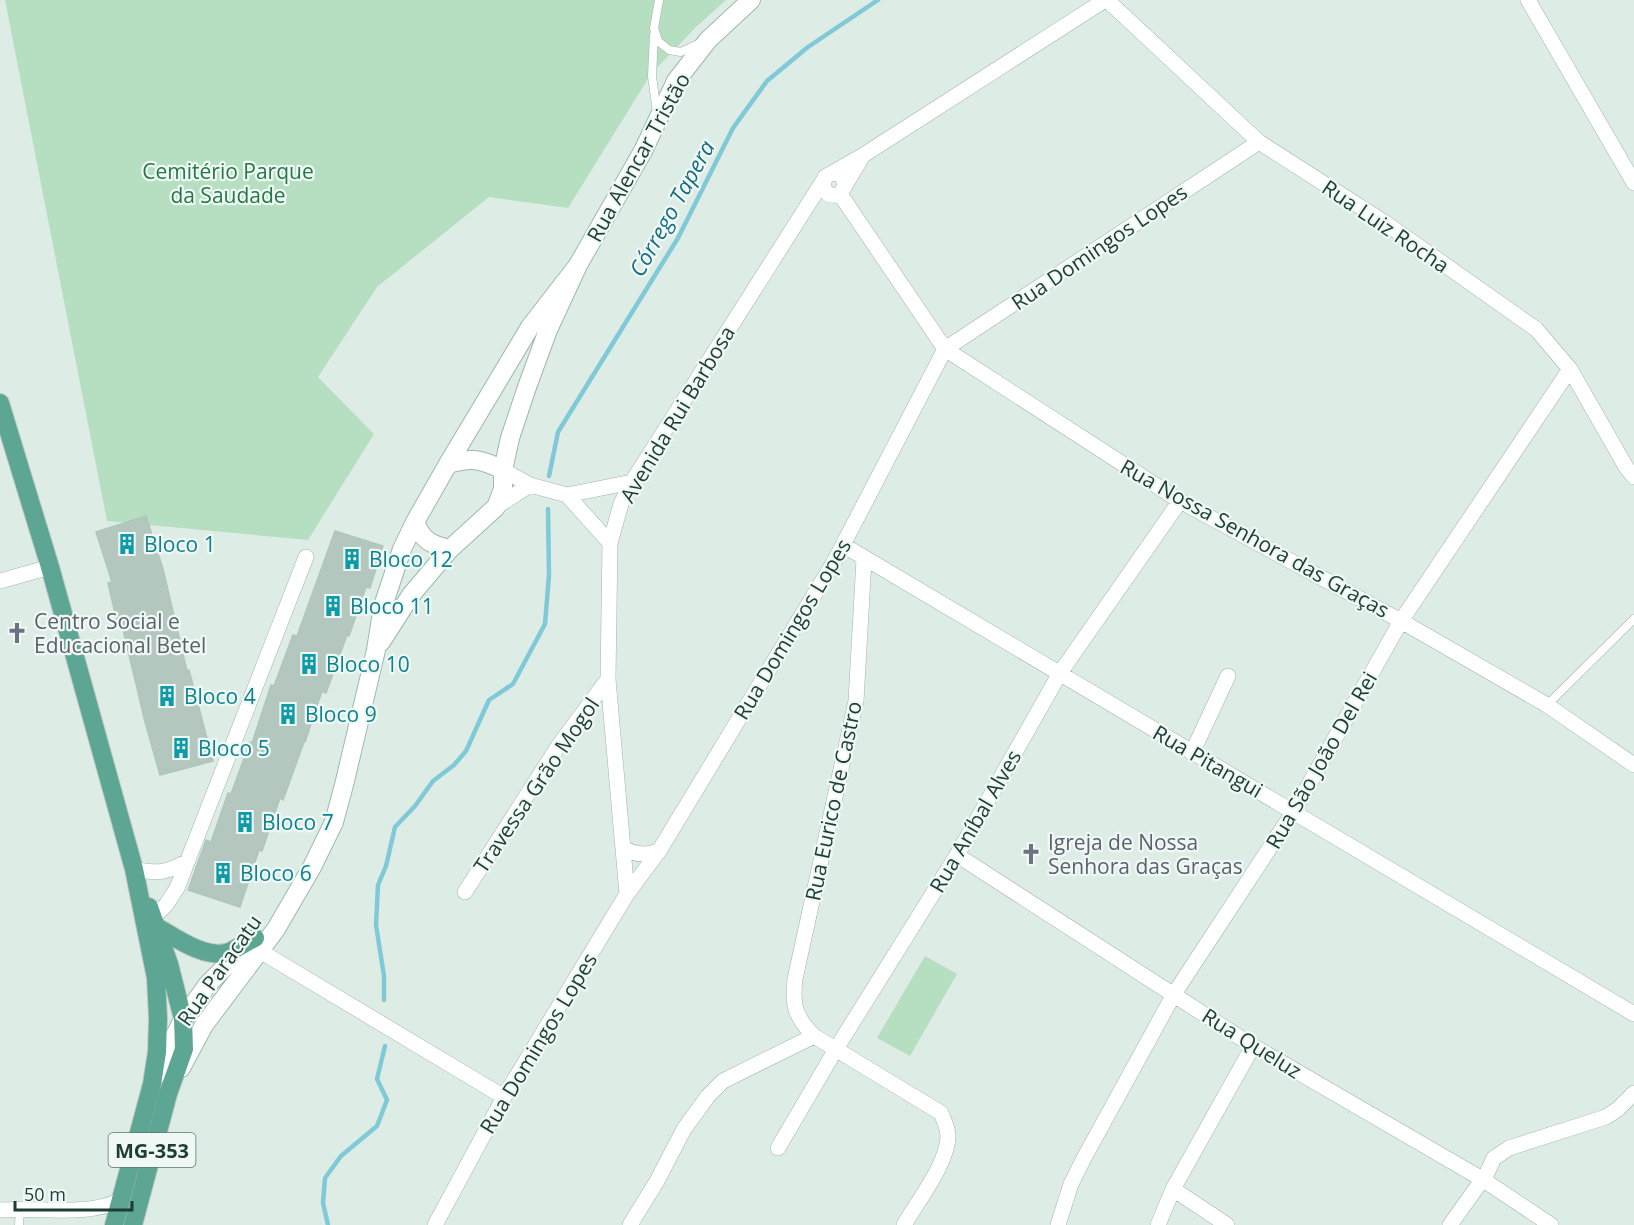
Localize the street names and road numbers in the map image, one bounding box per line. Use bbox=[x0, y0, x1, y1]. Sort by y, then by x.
street label: Rua Alencar Tristão bbox=[580, 67, 696, 247]
street label: Rua Luiz Rocha bbox=[1317, 173, 1455, 279]
street label: Rua Domingos Lopes bbox=[1006, 178, 1192, 316]
street label: Avenida Rui Barbosa bbox=[613, 321, 741, 507]
street label: Rua Nossa Senhora das Graças bbox=[1116, 452, 1394, 624]
street label: Rua Domingos Lopes bbox=[727, 533, 857, 725]
street label: Rua São João Del Rei bbox=[1259, 666, 1383, 854]
street label: Travessa Grão Mogol bbox=[467, 692, 605, 878]
street label: Rua Eurico de Castro bbox=[798, 699, 868, 903]
street label: Rua Pitangui bbox=[1148, 718, 1268, 804]
street label: Rua Aníbal Alves bbox=[923, 744, 1027, 898]
street label: Rua Paracatu bbox=[170, 909, 268, 1031]
street label: Rua Domingos Lopes bbox=[473, 947, 603, 1139]
street label: Rua Queluz bbox=[1197, 1001, 1307, 1085]
road number: MG-353 bbox=[108, 1133, 195, 1167]

